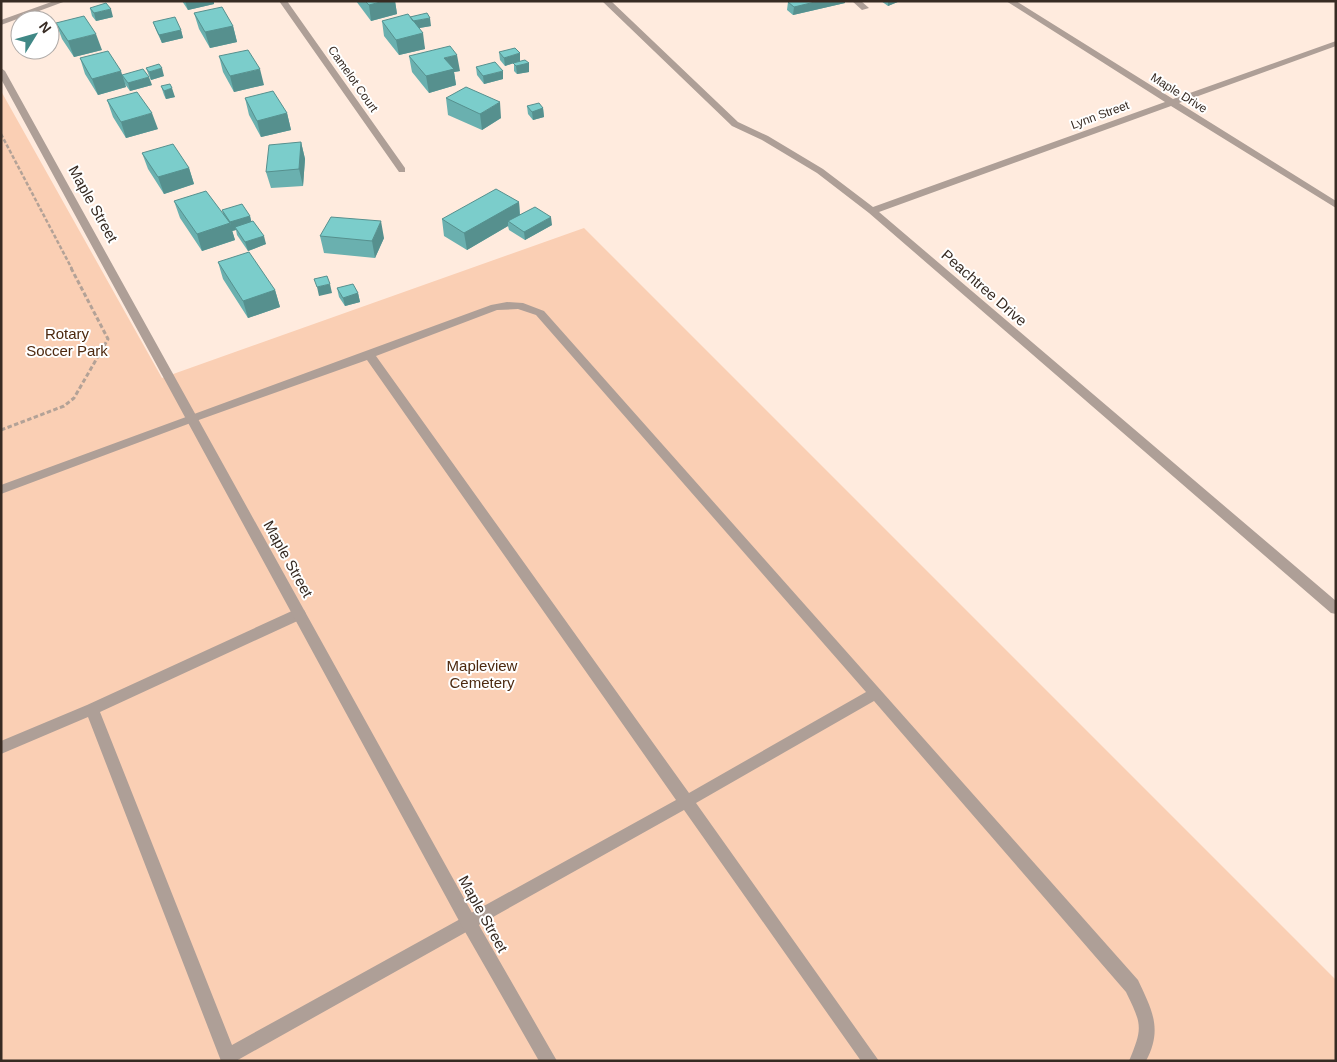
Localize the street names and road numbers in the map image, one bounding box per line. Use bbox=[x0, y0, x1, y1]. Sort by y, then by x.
street label: Camelot Court bbox=[325, 43, 381, 115]
street label: Maple Drive bbox=[1148, 70, 1210, 116]
street label: Lynn Street bbox=[1069, 98, 1132, 132]
street label: Maple Street bbox=[65, 162, 122, 246]
street label: Peachtree Drive bbox=[938, 246, 1030, 329]
street label: Maple Street bbox=[260, 517, 317, 601]
street label: Maple Street bbox=[455, 872, 512, 956]

